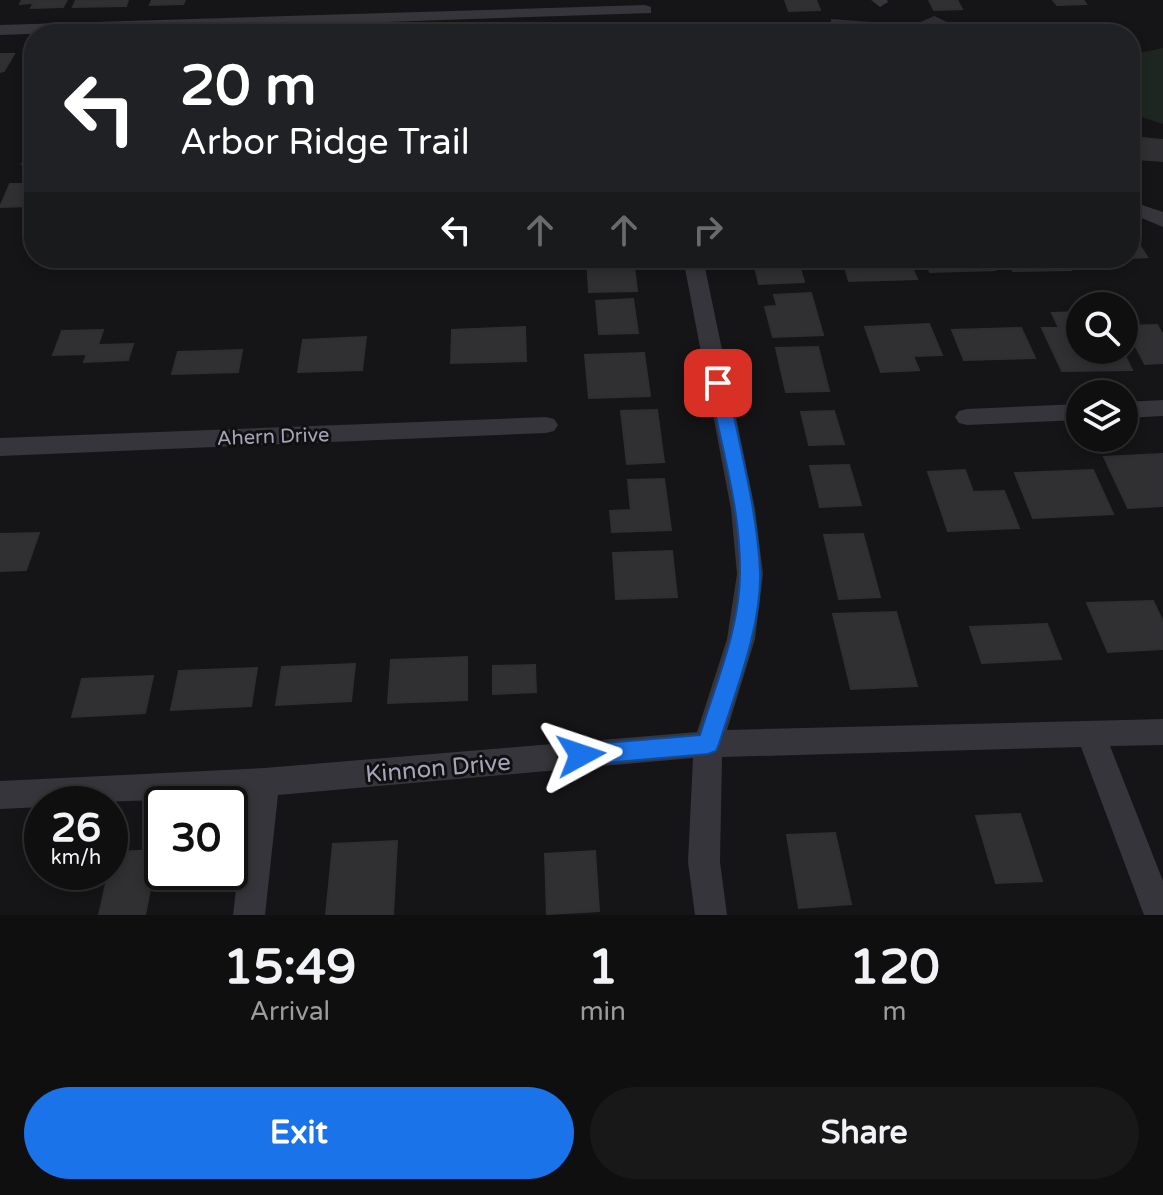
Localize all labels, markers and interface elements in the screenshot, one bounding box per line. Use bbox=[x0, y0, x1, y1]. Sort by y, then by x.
text: 20 m bbox=[180, 53, 316, 120]
icon: left bbox=[48, 56, 152, 160]
text: Arbor Ridge Trail bbox=[180, 121, 470, 164]
icon: left bbox=[434, 208, 478, 252]
icon: ahead bbox=[518, 208, 562, 252]
icon: ahead bbox=[602, 208, 646, 252]
icon: right bbox=[686, 208, 730, 252]
map controls bbox=[1066, 292, 1138, 452]
button: search bbox=[1066, 292, 1138, 364]
pin bbox=[684, 349, 752, 417]
icon: arrive bbox=[696, 361, 740, 405]
button: layers bbox=[1066, 380, 1138, 452]
street label: Ahern Drive bbox=[216, 423, 330, 451]
position arrow bbox=[539, 713, 623, 797]
street label: Kinnon Drive bbox=[364, 748, 512, 789]
speed limit sign: 30 bbox=[144, 786, 248, 890]
text: 26 bbox=[51, 804, 101, 852]
text: km/h bbox=[51, 846, 101, 870]
text: 15:49 bbox=[223, 939, 356, 997]
text: 1 bbox=[588, 939, 618, 997]
text: 120 bbox=[849, 939, 940, 997]
text: Arrival bbox=[250, 996, 330, 1027]
text: min bbox=[580, 996, 626, 1027]
text: m bbox=[883, 996, 906, 1027]
button: Exit bbox=[24, 1087, 574, 1179]
button: Share bbox=[590, 1087, 1139, 1179]

